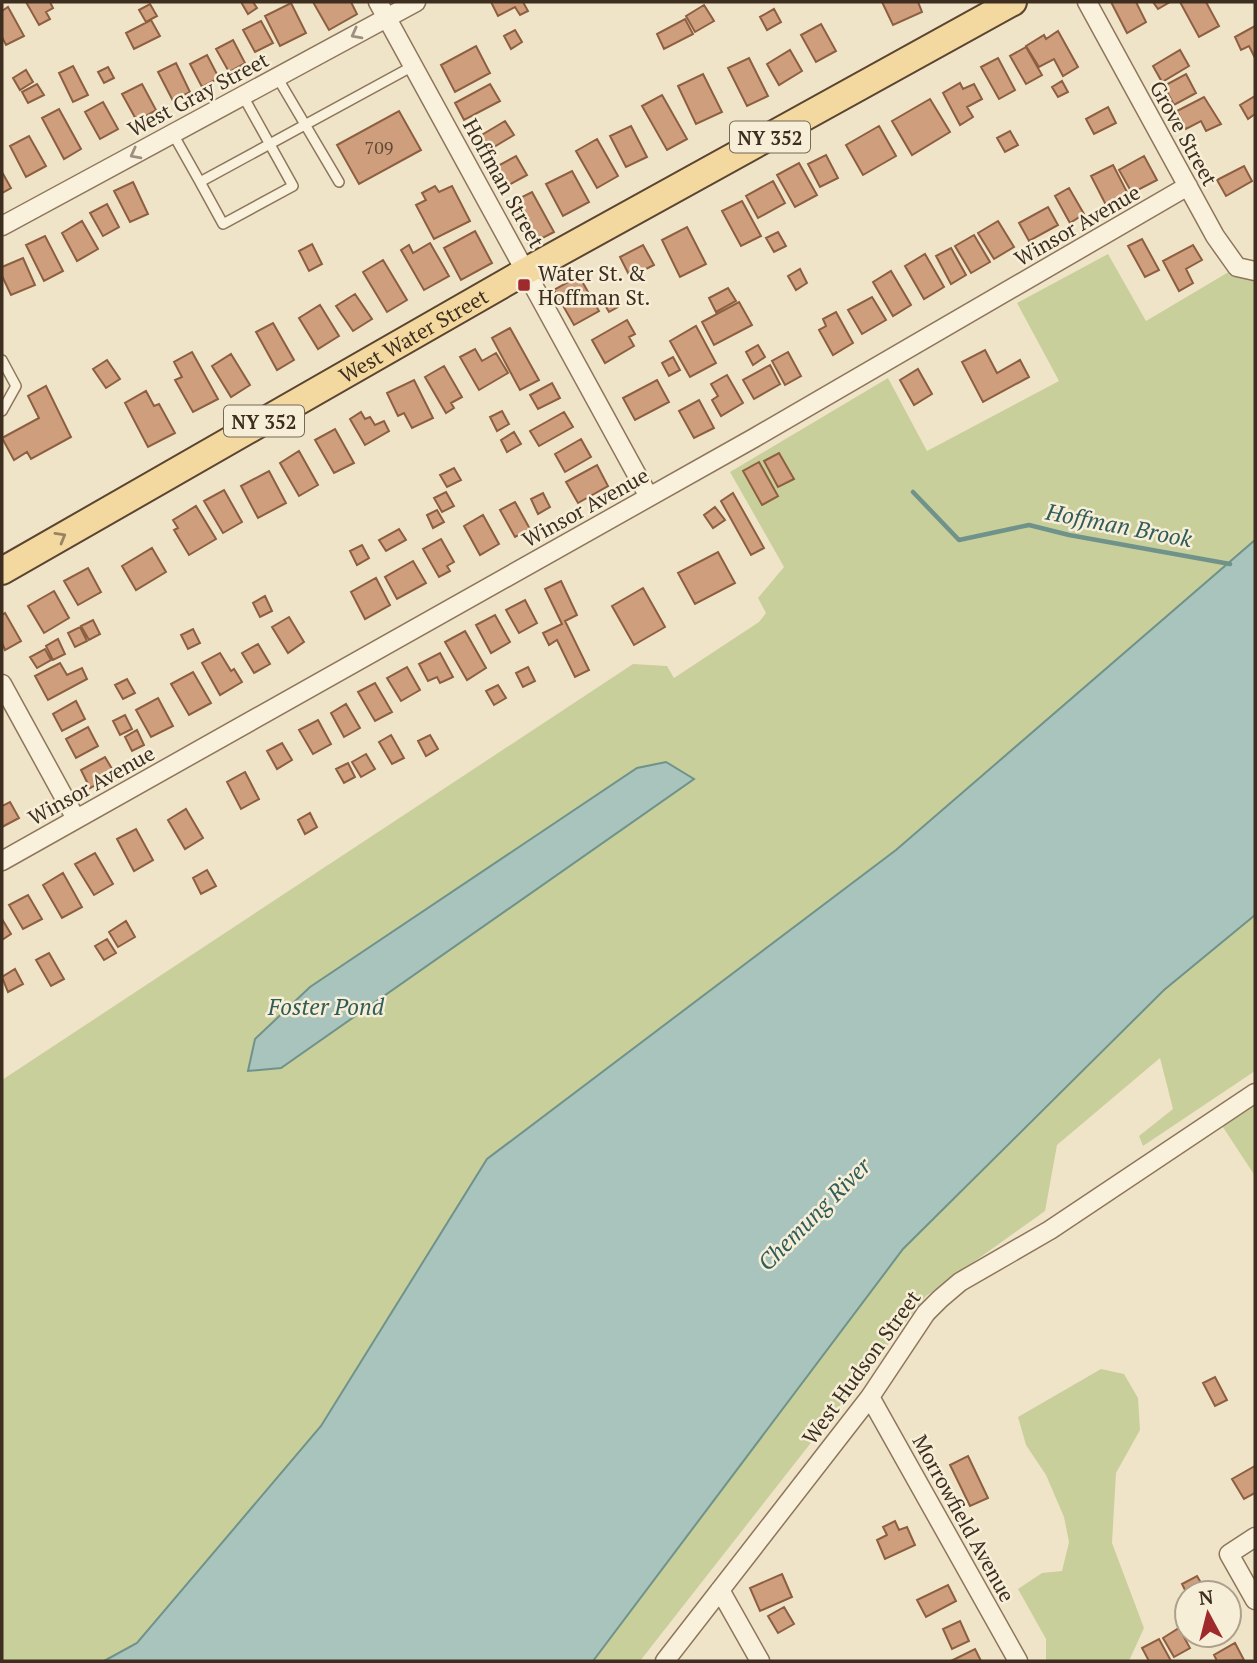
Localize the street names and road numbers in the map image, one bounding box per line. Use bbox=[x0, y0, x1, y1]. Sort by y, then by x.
street label: West Gray Street bbox=[123, 45, 273, 143]
street label: Grove Street bbox=[1144, 76, 1224, 191]
street label: Hoffman Street bbox=[457, 113, 551, 253]
road number: NY 352 bbox=[730, 122, 810, 153]
street label: Winsor Avenue bbox=[1009, 178, 1145, 272]
street label: West Water Street bbox=[334, 282, 493, 389]
road number: NY 352 bbox=[224, 406, 304, 436]
street label: Winsor Avenue bbox=[517, 461, 653, 553]
street label: Winsor Avenue bbox=[23, 739, 159, 831]
street label: West Hudson Street bbox=[796, 1284, 927, 1450]
street label: Morrowfield Avenue bbox=[906, 1429, 1022, 1607]

